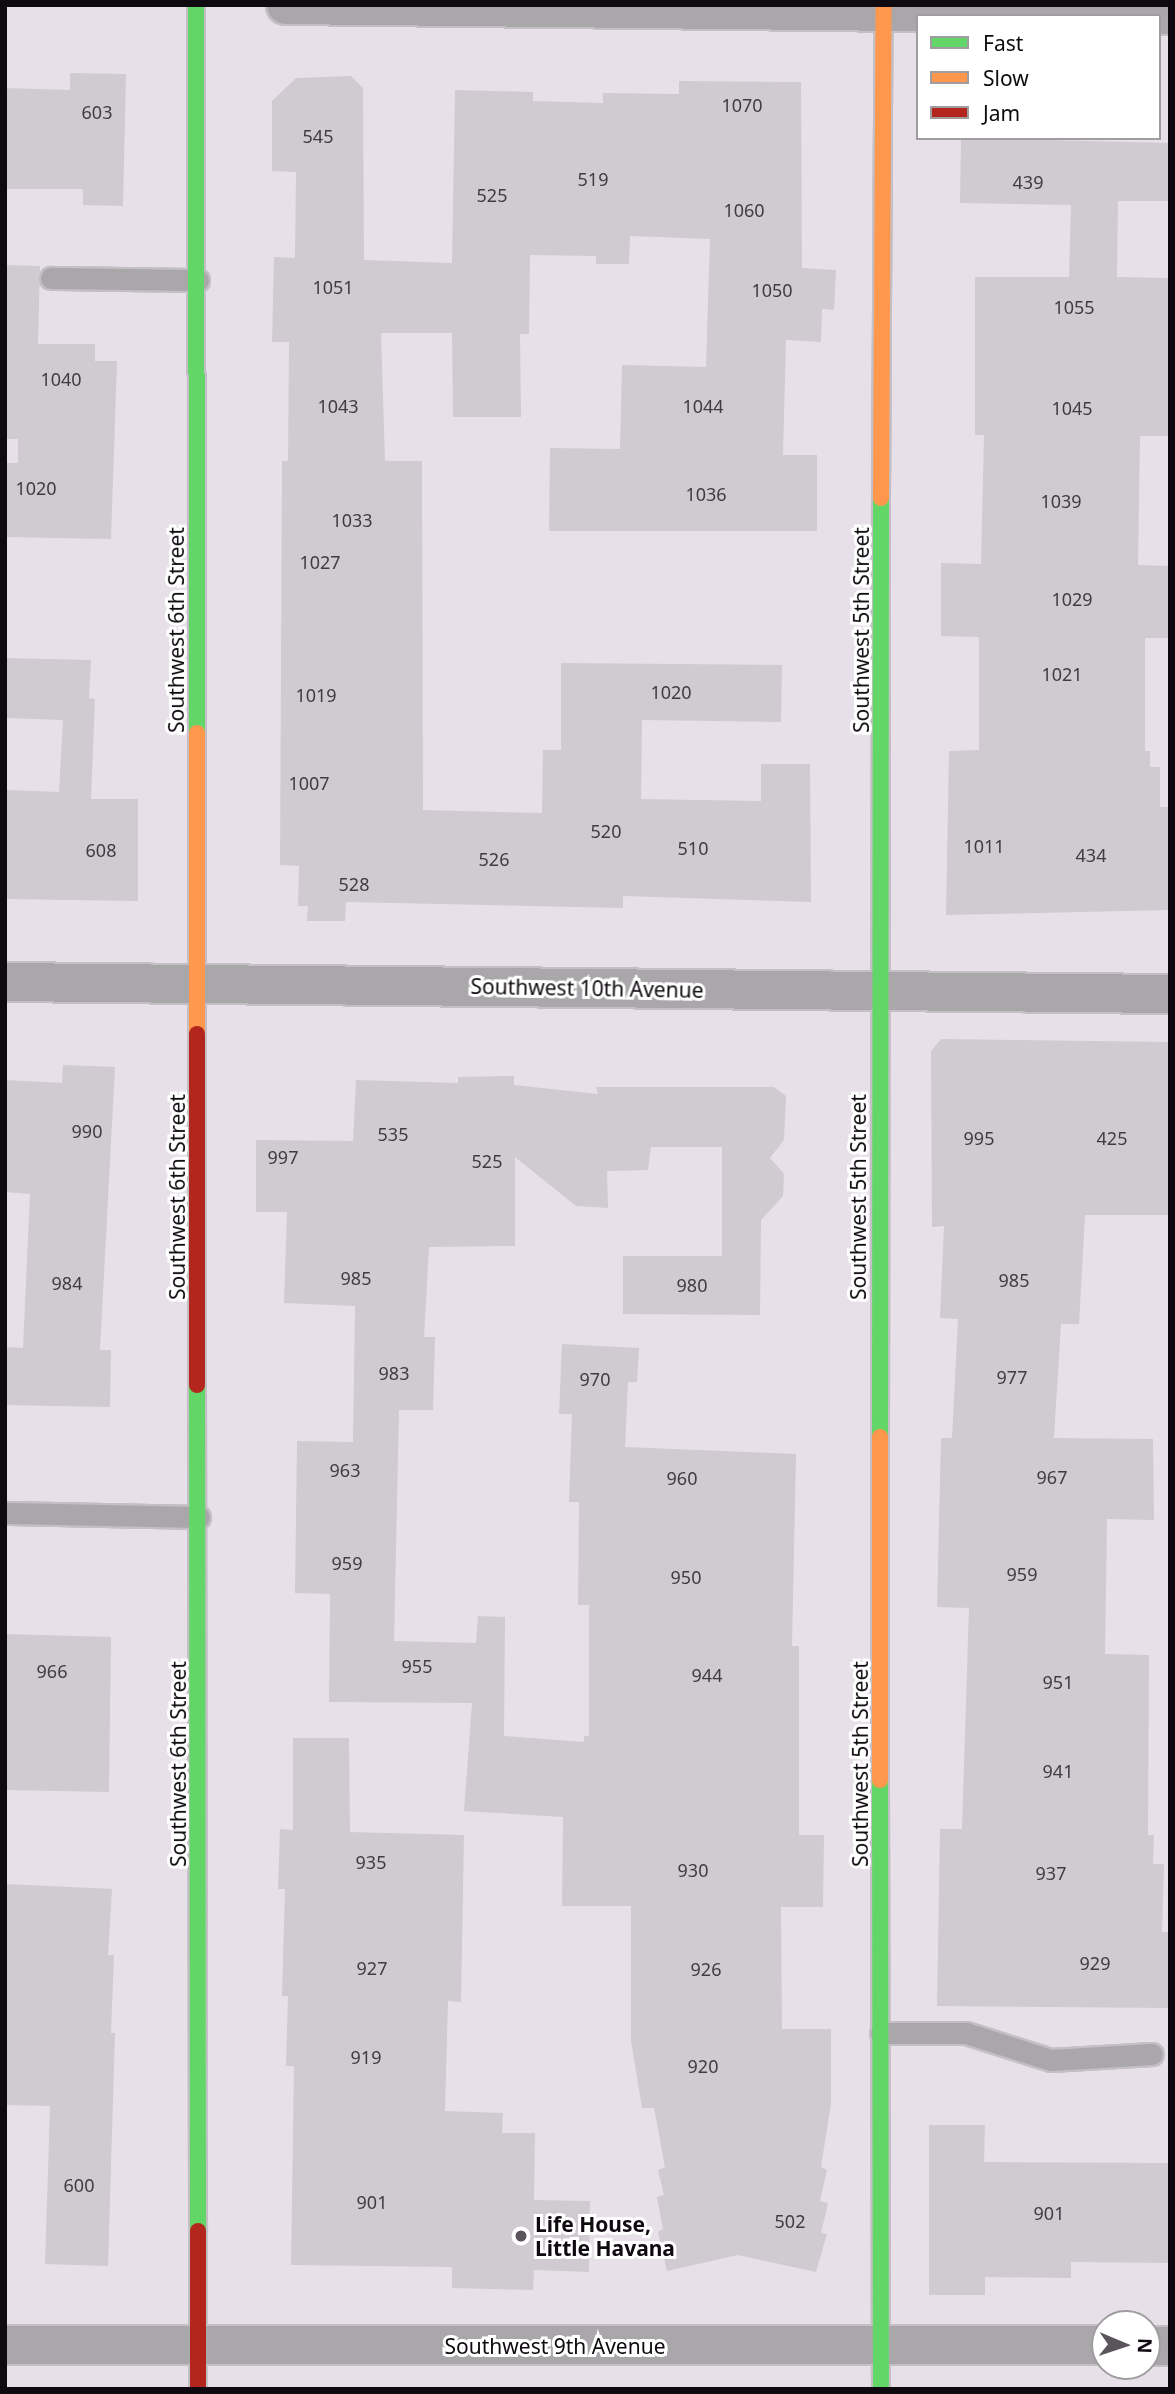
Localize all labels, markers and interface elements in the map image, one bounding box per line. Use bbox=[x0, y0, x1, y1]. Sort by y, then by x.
legend bbox=[916, 14, 1161, 140]
text: Fast bbox=[983, 29, 1023, 57]
text: Slow bbox=[983, 64, 1029, 92]
house number: 1070 bbox=[721, 94, 763, 116]
text: Jam bbox=[983, 99, 1020, 127]
house number: 603 bbox=[82, 101, 112, 123]
house number: 545 bbox=[303, 125, 333, 147]
house number: 519 bbox=[578, 168, 608, 190]
house number: 439 bbox=[1013, 171, 1043, 193]
house number: 525 bbox=[477, 184, 507, 206]
house number: 1060 bbox=[723, 199, 765, 221]
house number: 1051 bbox=[312, 276, 354, 298]
house number: 1050 bbox=[751, 279, 793, 301]
house number: 1055 bbox=[1053, 296, 1095, 318]
house number: 1040 bbox=[40, 368, 82, 390]
house number: 1043 bbox=[317, 395, 359, 417]
house number: 1044 bbox=[682, 395, 724, 417]
house number: 1045 bbox=[1051, 397, 1093, 419]
house number: 1020 bbox=[15, 477, 57, 499]
house number: 1036 bbox=[685, 483, 727, 505]
house number: 1039 bbox=[1040, 490, 1082, 512]
house number: 1033 bbox=[331, 509, 373, 531]
street label: Southwest 6th Street bbox=[163, 527, 189, 733]
street label: Southwest 5th Street bbox=[848, 527, 874, 733]
house number: 1027 bbox=[299, 551, 341, 573]
house number: 1029 bbox=[1051, 588, 1093, 610]
house number: 1021 bbox=[1041, 663, 1083, 685]
house number: 1020 bbox=[650, 681, 692, 703]
house number: 1019 bbox=[295, 684, 337, 706]
house number: 1007 bbox=[288, 772, 330, 794]
house number: 520 bbox=[591, 820, 621, 842]
house number: 1011 bbox=[963, 835, 1005, 857]
house number: 510 bbox=[678, 837, 708, 859]
house number: 608 bbox=[86, 839, 116, 861]
house number: 434 bbox=[1076, 844, 1106, 866]
house number: 526 bbox=[479, 848, 509, 870]
house number: 528 bbox=[339, 873, 369, 895]
street label: Southwest 10th Avenue bbox=[470, 973, 704, 1003]
street label: Southwest 6th Street bbox=[164, 1094, 190, 1300]
street label: Southwest 5th Street bbox=[845, 1094, 871, 1300]
house number: 990 bbox=[72, 1120, 102, 1142]
house number: 535 bbox=[378, 1123, 408, 1145]
house number: 995 bbox=[964, 1127, 994, 1149]
house number: 425 bbox=[1097, 1127, 1127, 1149]
house number: 997 bbox=[268, 1146, 298, 1168]
house number: 525 bbox=[472, 1150, 502, 1172]
house number: 985 bbox=[341, 1267, 371, 1289]
house number: 985 bbox=[999, 1269, 1029, 1291]
house number: 984 bbox=[52, 1272, 82, 1294]
house number: 980 bbox=[677, 1274, 707, 1296]
house number: 983 bbox=[379, 1362, 409, 1384]
house number: 977 bbox=[997, 1366, 1027, 1388]
house number: 970 bbox=[580, 1368, 610, 1390]
house number: 963 bbox=[330, 1459, 360, 1481]
house number: 967 bbox=[1037, 1466, 1067, 1488]
house number: 960 bbox=[667, 1467, 697, 1489]
house number: 959 bbox=[332, 1552, 362, 1574]
house number: 959 bbox=[1007, 1563, 1037, 1585]
house number: 950 bbox=[671, 1566, 701, 1588]
house number: 955 bbox=[402, 1655, 432, 1677]
house number: 966 bbox=[37, 1660, 67, 1682]
street label: Southwest 6th Street bbox=[165, 1661, 191, 1867]
street label: Southwest 5th Street bbox=[847, 1661, 873, 1867]
house number: 944 bbox=[692, 1664, 722, 1686]
house number: 951 bbox=[1043, 1671, 1073, 1693]
house number: 941 bbox=[1043, 1760, 1073, 1782]
house number: 935 bbox=[356, 1851, 386, 1873]
house number: 930 bbox=[678, 1859, 708, 1881]
house number: 937 bbox=[1036, 1862, 1066, 1884]
house number: 929 bbox=[1080, 1952, 1110, 1974]
house number: 927 bbox=[357, 1957, 387, 1979]
house number: 926 bbox=[691, 1958, 721, 1980]
house number: 919 bbox=[351, 2046, 381, 2068]
house number: 920 bbox=[688, 2055, 718, 2077]
house number: 600 bbox=[64, 2174, 94, 2196]
house number: 901 bbox=[357, 2191, 387, 2213]
house number: 901 bbox=[1034, 2202, 1064, 2224]
house number: 502 bbox=[775, 2210, 805, 2232]
place label: Life House, Little Havana bbox=[535, 2211, 675, 2261]
marker: Life House, Little Havana bbox=[513, 2228, 529, 2244]
north arrow bbox=[1091, 2310, 1161, 2380]
street label: Southwest 9th Avenue bbox=[445, 2333, 665, 2359]
text: N bbox=[1132, 2337, 1158, 2354]

